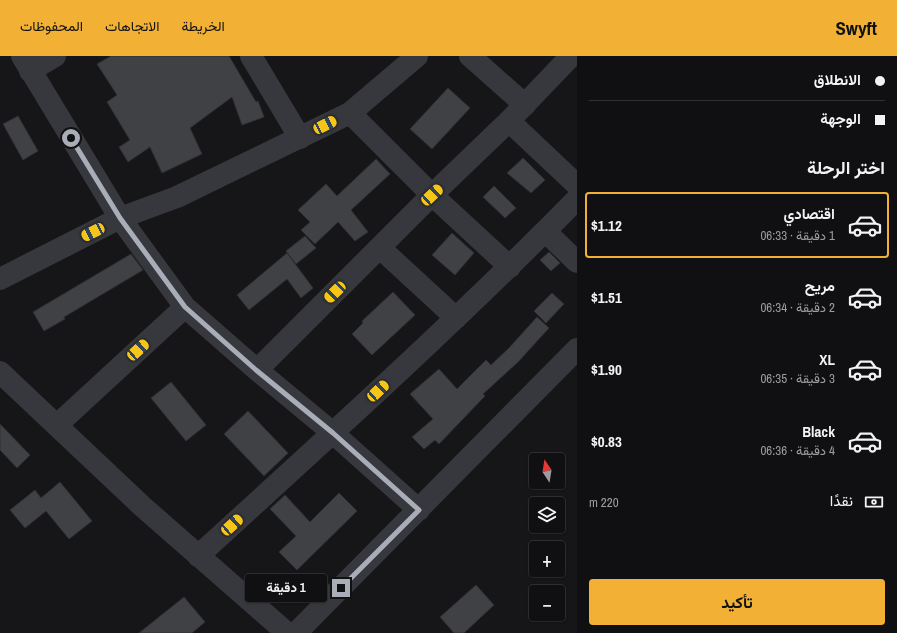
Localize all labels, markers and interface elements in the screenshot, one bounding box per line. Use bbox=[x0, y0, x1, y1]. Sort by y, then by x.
text: Swyft bbox=[835, 15, 877, 41]
text: المحفوظات bbox=[20, 17, 83, 35]
text: الاتجاهات bbox=[105, 17, 159, 35]
text: الخريطة bbox=[181, 17, 225, 35]
text: الانطلاق bbox=[814, 69, 861, 90]
text: الوجهة bbox=[820, 108, 861, 129]
car bbox=[312, 114, 338, 136]
route start bbox=[62, 129, 80, 147]
text: اختر الرحلة bbox=[807, 155, 885, 180]
car bbox=[419, 182, 445, 208]
text: اقتصادي bbox=[783, 203, 835, 224]
icon: car bbox=[847, 207, 883, 243]
text: $1.12 bbox=[591, 215, 622, 236]
car bbox=[80, 221, 106, 243]
text: 1 دقيقة · 06:33 bbox=[760, 227, 835, 244]
text: مريح bbox=[805, 275, 835, 296]
car bbox=[322, 279, 348, 305]
icon: car bbox=[847, 279, 883, 315]
text: $1.51 bbox=[591, 287, 622, 308]
text: 2 دقيقة · 06:34 bbox=[760, 299, 835, 316]
car bbox=[125, 338, 151, 362]
text: XL bbox=[819, 349, 835, 370]
icon: car bbox=[847, 351, 883, 387]
text: $1.90 bbox=[591, 359, 622, 380]
text: 3 دقيقة · 06:35 bbox=[760, 370, 835, 387]
car bbox=[365, 378, 391, 404]
text: Black bbox=[802, 421, 835, 442]
icon: car bbox=[847, 423, 883, 459]
text: $0.83 bbox=[591, 431, 622, 452]
text: 4 دقيقة · 06:36 bbox=[760, 442, 835, 459]
north arrow bbox=[529, 453, 565, 489]
map controls bbox=[529, 453, 565, 621]
text: نقدًا bbox=[830, 490, 853, 511]
icon: cash bbox=[863, 491, 885, 513]
text: 220 m bbox=[589, 494, 619, 511]
button: layers bbox=[529, 497, 565, 533]
car bbox=[219, 513, 245, 537]
button: + bbox=[529, 541, 565, 577]
callout: 1 دقيقة bbox=[245, 574, 327, 602]
text: 1 دقيقة bbox=[266, 579, 306, 596]
route end bbox=[332, 579, 350, 597]
button: تأكيد bbox=[589, 579, 885, 625]
button: − bbox=[529, 585, 565, 621]

